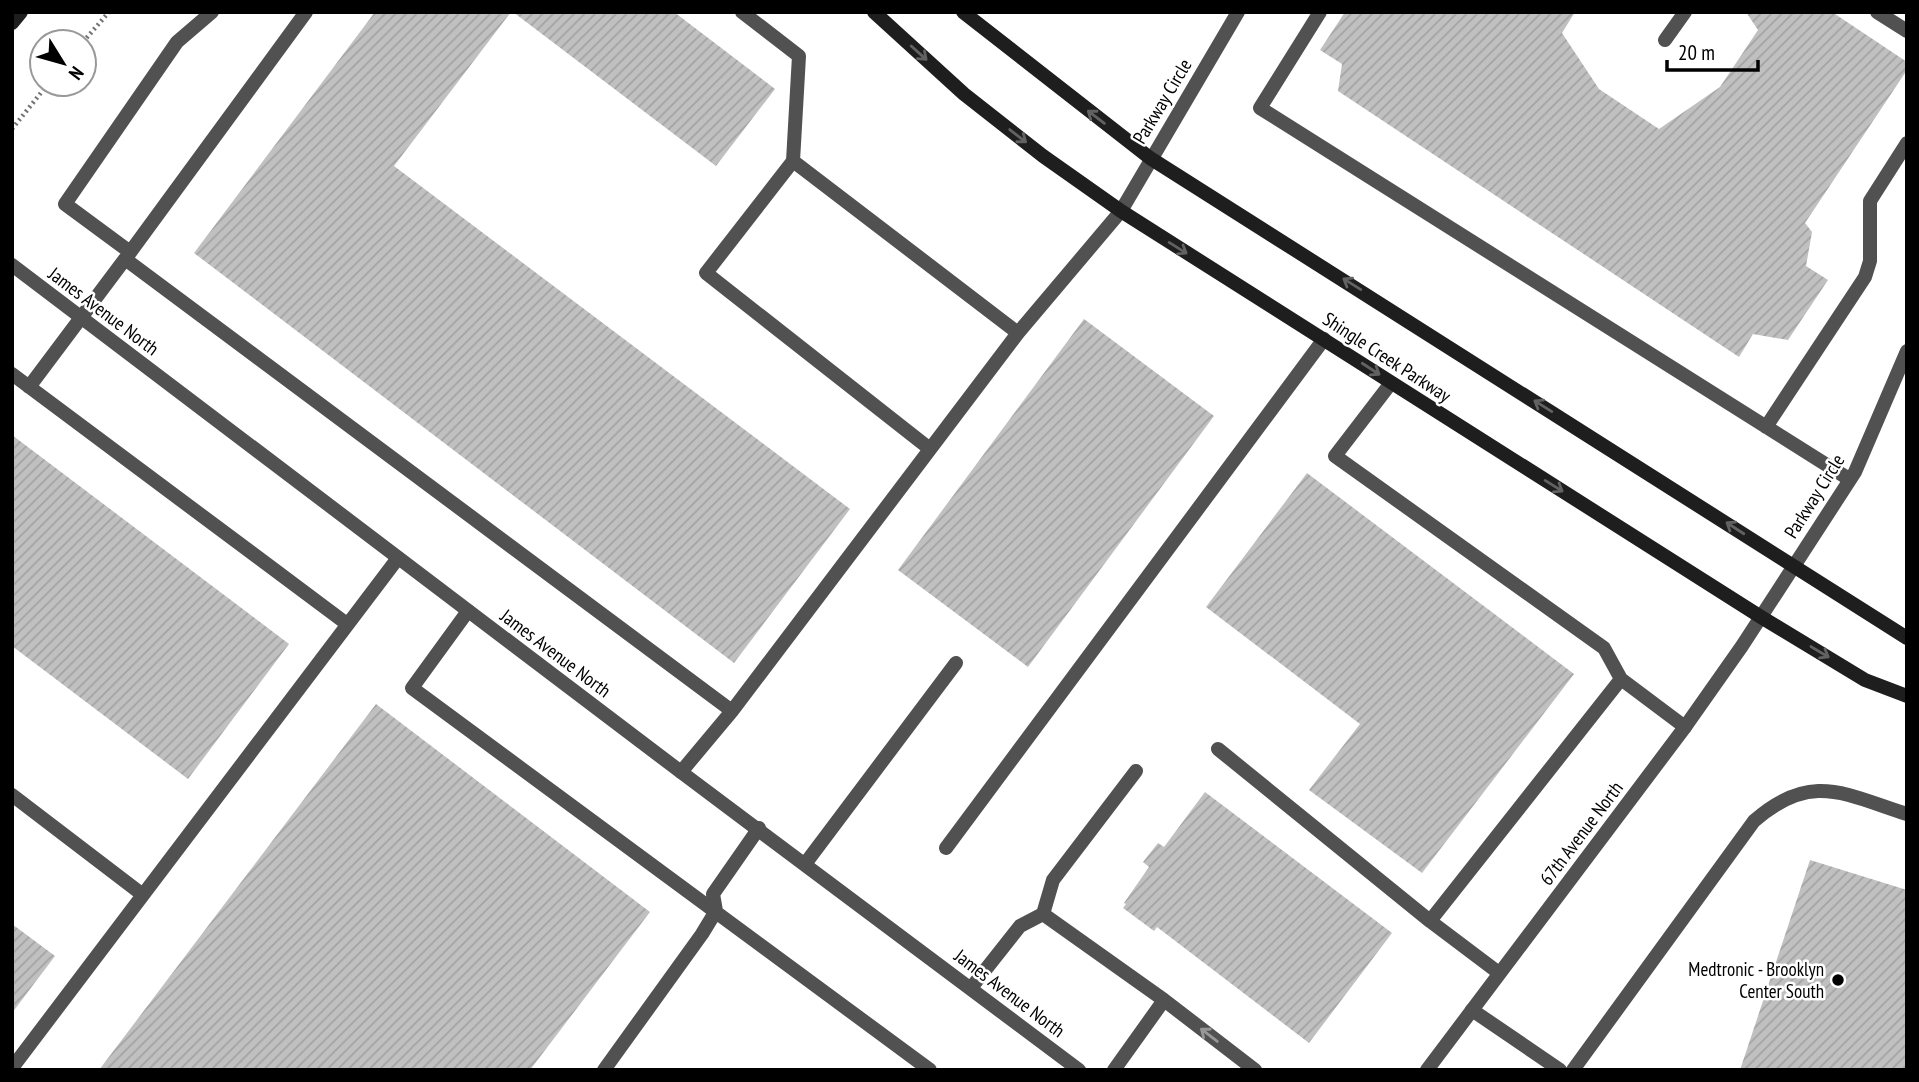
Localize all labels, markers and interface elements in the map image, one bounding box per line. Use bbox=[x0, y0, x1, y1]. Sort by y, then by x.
north arrow bbox=[28, 28, 98, 98]
scale bar bbox=[1667, 28, 1758, 72]
text: 20 m bbox=[1678, 39, 1715, 66]
one-way arrow bbox=[910, 45, 928, 61]
street label: Parkway Circle bbox=[1127, 54, 1197, 148]
text: N bbox=[64, 62, 89, 85]
one-way arrow bbox=[1087, 109, 1106, 124]
one-way arrow bbox=[1008, 128, 1026, 144]
one-way arrow bbox=[1168, 241, 1188, 255]
street label: James Avenue North bbox=[43, 261, 164, 360]
one-way arrow bbox=[1342, 277, 1362, 291]
street label: Shingle Creek Parkway bbox=[1318, 307, 1456, 408]
one-way arrow bbox=[1360, 363, 1380, 377]
one-way arrow bbox=[1534, 399, 1554, 413]
street label: Parkway Circle bbox=[1779, 449, 1849, 543]
one-way arrow bbox=[1543, 479, 1563, 493]
one-way arrow bbox=[1726, 521, 1746, 535]
street label: James Avenue North bbox=[495, 603, 616, 702]
one-way arrow bbox=[1809, 646, 1829, 660]
street label: 67th Avenue North bbox=[1534, 776, 1628, 890]
street label: James Avenue North bbox=[949, 943, 1070, 1042]
place label: Medtronic - Brooklyn Center South bbox=[1688, 957, 1824, 1003]
marker: Medtronic - Brooklyn Center South bbox=[1830, 972, 1846, 988]
one-way arrow bbox=[1201, 1027, 1219, 1042]

